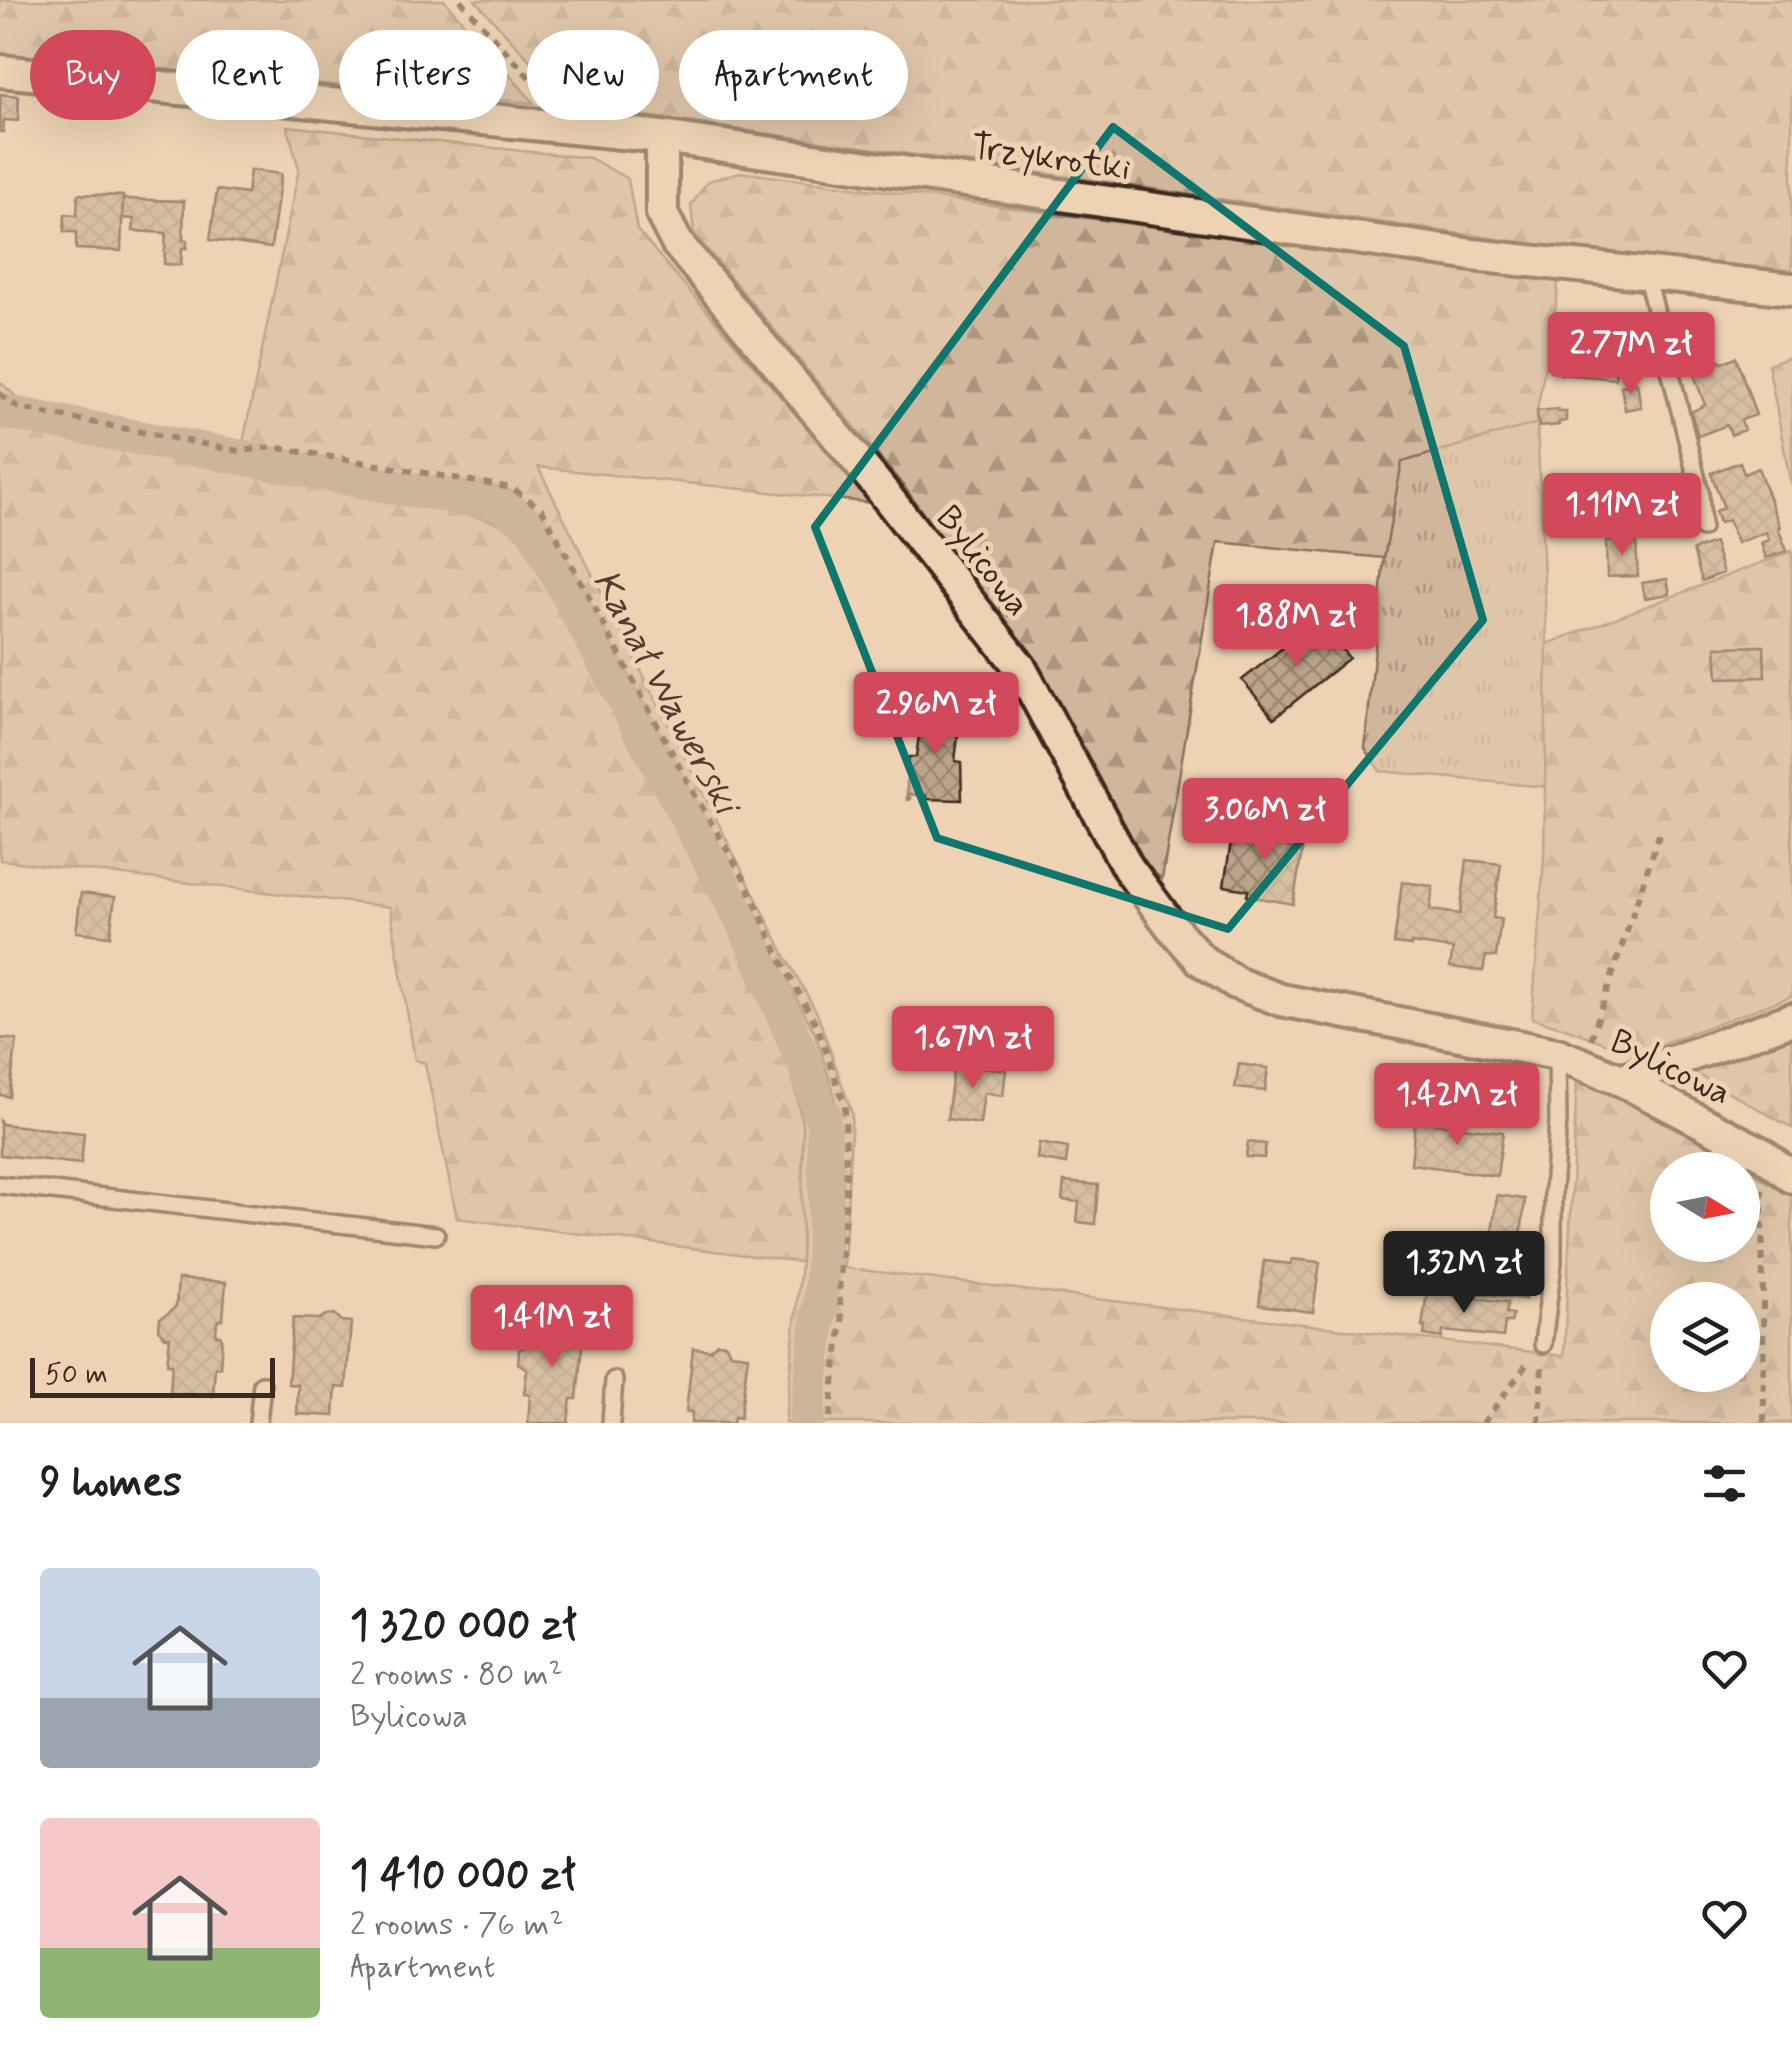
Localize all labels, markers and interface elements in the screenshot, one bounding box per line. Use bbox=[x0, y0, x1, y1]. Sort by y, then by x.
chip: Buy bbox=[30, 30, 156, 120]
chip: Rent bbox=[176, 30, 319, 120]
chip: Filters bbox=[339, 30, 507, 120]
chip: New bbox=[527, 30, 659, 120]
chip: Apartment bbox=[679, 30, 908, 120]
street label: Trzykrotki bbox=[968, 124, 1133, 192]
pin: 2.77M zł bbox=[1528, 312, 1734, 397]
text: 2.77M zł bbox=[1570, 323, 1692, 365]
pin: 1.11M zł bbox=[1519, 473, 1725, 558]
text: 1.11M zł bbox=[1565, 484, 1679, 526]
street label: Bylicowa bbox=[925, 496, 1040, 626]
water label: Kanał Wawerski bbox=[580, 562, 752, 826]
pin: 1.88M zł bbox=[1193, 584, 1399, 669]
text: 1.88M zł bbox=[1235, 595, 1357, 637]
pin: 2.96M zł bbox=[833, 672, 1039, 757]
text: 2.96M zł bbox=[876, 683, 996, 725]
pin: 3.06M zł bbox=[1162, 778, 1368, 863]
text: 3.06M zł bbox=[1204, 789, 1326, 831]
pin: 1.67M zł bbox=[870, 1006, 1076, 1091]
text: 1.67M zł bbox=[914, 1017, 1032, 1059]
street label: Bylicowa bbox=[1602, 1019, 1738, 1117]
pin: 1.42M zł bbox=[1354, 1063, 1560, 1148]
text: 1.42M zł bbox=[1396, 1074, 1518, 1116]
north arrow bbox=[1650, 1152, 1760, 1262]
map controls bbox=[1650, 1152, 1760, 1392]
pin: 1.32M zł bbox=[1361, 1231, 1567, 1316]
text: 1.32M zł bbox=[1405, 1242, 1523, 1284]
button: layers bbox=[1650, 1282, 1760, 1392]
pin: 1.41M zł bbox=[449, 1285, 655, 1370]
text: 1.41M zł bbox=[493, 1296, 611, 1338]
scale bar bbox=[30, 1353, 275, 1398]
text: 50 m bbox=[45, 1357, 108, 1394]
text: 9 homes bbox=[40, 1456, 182, 1511]
icon: filters bbox=[1697, 1456, 1752, 1511]
text: 1 320 000 zł bbox=[350, 1599, 577, 1654]
icon: home bbox=[120, 1608, 240, 1728]
icon: heart bbox=[1697, 1641, 1752, 1696]
text: 2 rooms · 80 m² bbox=[350, 1654, 563, 1696]
text: Bylicowa bbox=[350, 1696, 468, 1738]
text: 1 410 000 zł bbox=[350, 1849, 576, 1904]
icon: home bbox=[120, 1858, 240, 1978]
icon: heart bbox=[1697, 1891, 1752, 1946]
text: 2 rooms · 76 m² bbox=[350, 1904, 563, 1946]
text: Apartment bbox=[350, 1946, 495, 1988]

